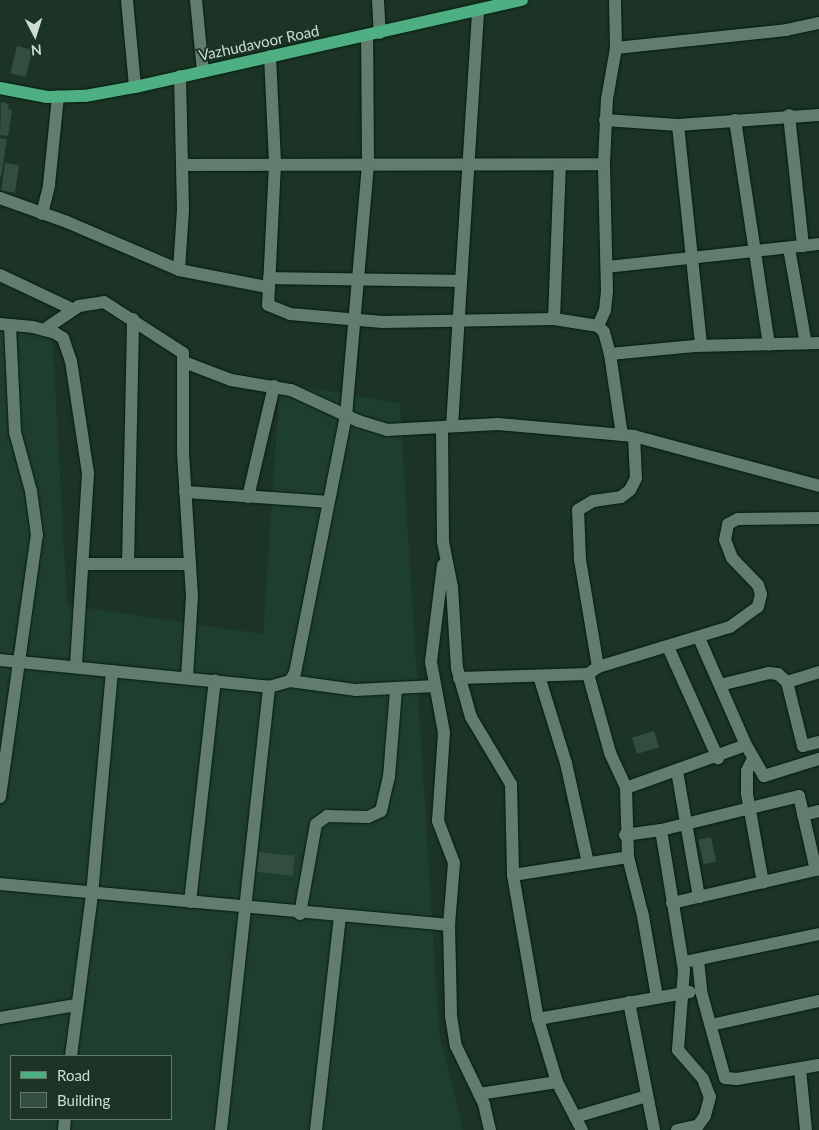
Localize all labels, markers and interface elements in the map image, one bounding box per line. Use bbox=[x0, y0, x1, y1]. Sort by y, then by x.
north arrow bbox=[10, 10, 60, 60]
street label: Vazhudavoor Road bbox=[197, 21, 321, 65]
text: N bbox=[30, 42, 42, 59]
legend bbox=[10, 1055, 172, 1120]
text: Road bbox=[57, 1066, 90, 1084]
text: Building bbox=[57, 1091, 110, 1109]

